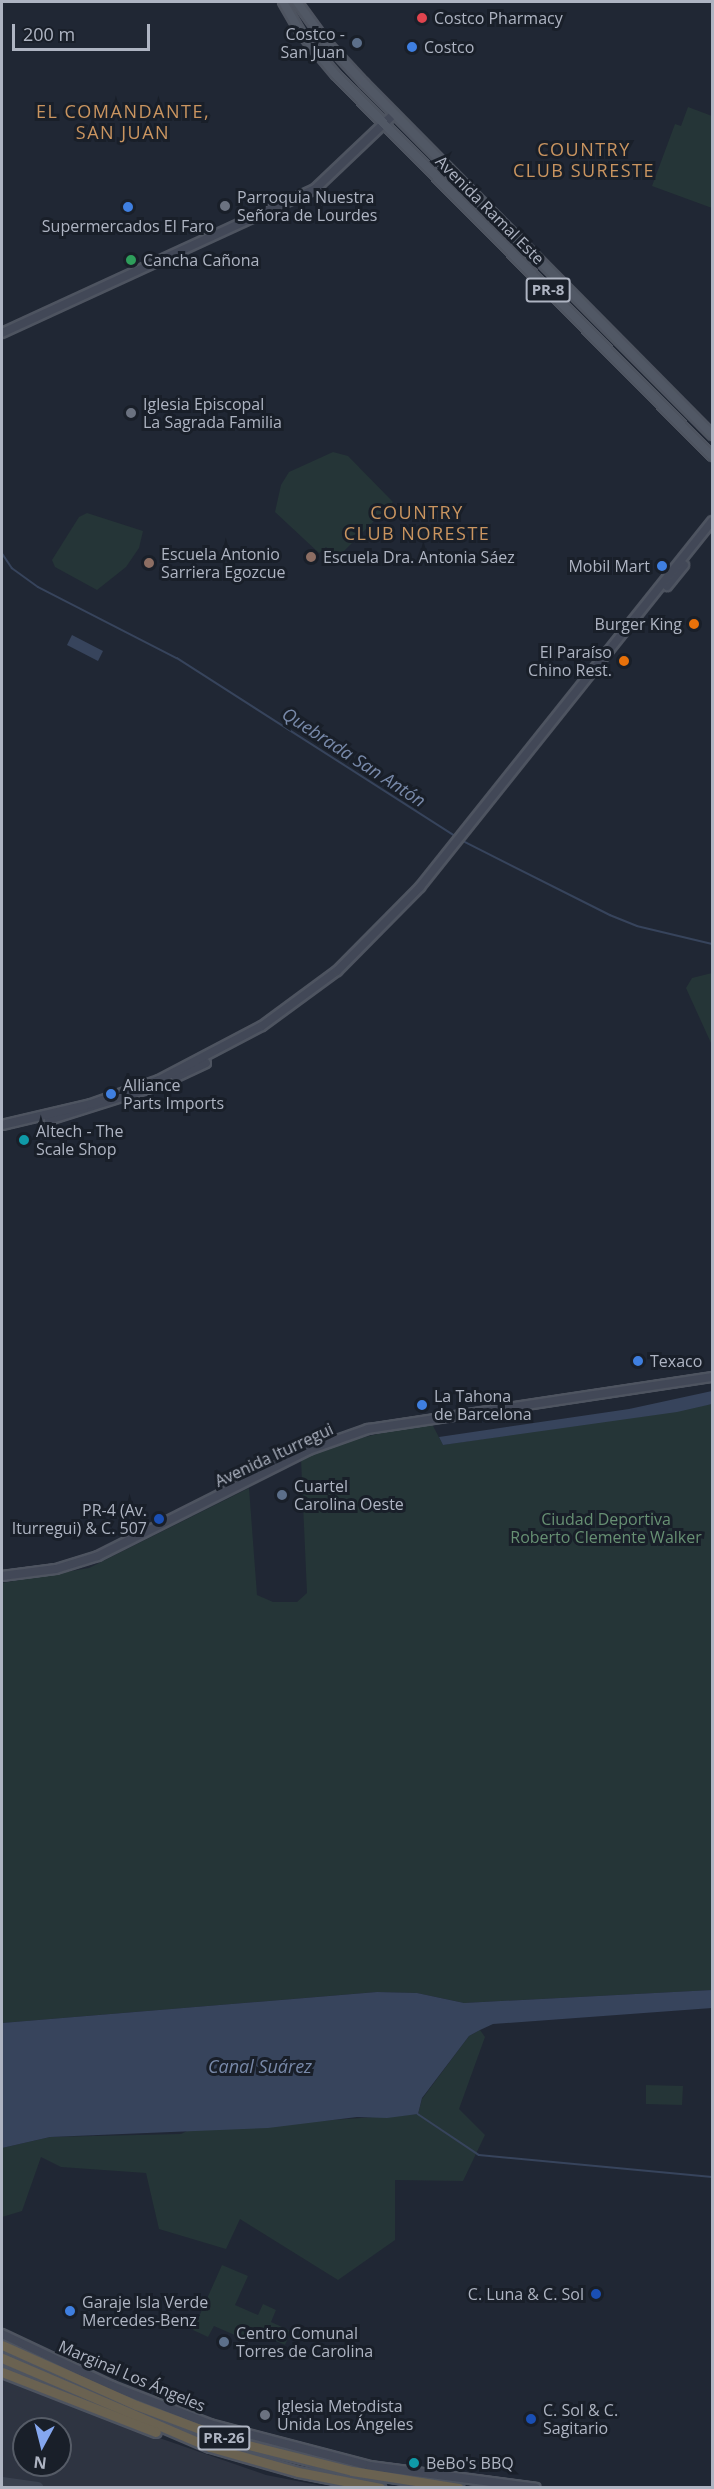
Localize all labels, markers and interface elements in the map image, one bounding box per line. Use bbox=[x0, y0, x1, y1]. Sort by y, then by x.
place label: Costco Pharmacy bbox=[434, 8, 563, 28]
marker: Costco Pharmacy bbox=[415, 11, 429, 25]
scale bar bbox=[15, 12, 153, 50]
text: 200 m bbox=[23, 22, 75, 46]
place label: Costco - San Juan bbox=[281, 24, 345, 62]
marker: Costco - San Juan bbox=[350, 36, 364, 50]
place label: Costco bbox=[424, 37, 474, 57]
marker: Costco bbox=[405, 40, 419, 54]
district label: EL COMANDANTE, SAN JUAN bbox=[36, 101, 210, 144]
district label: COUNTRY CLUB SURESTE bbox=[513, 139, 655, 182]
street label: Avenida Ramal Este bbox=[432, 152, 548, 268]
place label: Parroquia Nuestra Señora de Lourdes bbox=[237, 187, 377, 225]
marker: Parroquia Nuestra Señora de Lourdes bbox=[218, 199, 232, 213]
marker: Supermercados El Faro bbox=[121, 200, 135, 214]
place label: Supermercados El Faro bbox=[42, 216, 214, 236]
place label: Cancha Cañona bbox=[143, 250, 259, 270]
marker: Cancha Cañona bbox=[124, 253, 138, 267]
road number: PR-8 bbox=[526, 278, 570, 302]
place label: Iglesia Episcopal La Sagrada Familia bbox=[143, 394, 282, 432]
marker: Iglesia Episcopal La Sagrada Familia bbox=[124, 406, 138, 420]
district label: COUNTRY CLUB NORESTE bbox=[344, 502, 490, 544]
place label: Escuela Antonio Sarriera Egozcue bbox=[161, 544, 286, 582]
place label: Escuela Dra. Antonia Sáez bbox=[323, 547, 515, 567]
marker: Escuela Dra. Antonia Sáez bbox=[304, 550, 318, 564]
marker: Escuela Antonio Sarriera Egozcue bbox=[142, 556, 156, 570]
place label: Mobil Mart bbox=[568, 556, 650, 576]
marker: Mobil Mart bbox=[655, 559, 669, 573]
place label: Burger King bbox=[595, 614, 682, 634]
marker: Burger King bbox=[687, 617, 701, 631]
place label: El Paraíso Chino Rest. bbox=[528, 642, 612, 680]
marker: El Paraíso Chino Rest. bbox=[617, 654, 631, 668]
water label: Quebrada San Antón bbox=[278, 703, 430, 811]
place label: Alliance Parts Imports bbox=[123, 1075, 224, 1113]
marker: Alliance Parts Imports bbox=[104, 1087, 118, 1101]
place label: Altech - The Scale Shop bbox=[36, 1121, 123, 1159]
marker: Altech - The Scale Shop bbox=[17, 1133, 31, 1147]
place label: Texaco bbox=[650, 1351, 702, 1371]
marker: Texaco bbox=[631, 1354, 645, 1368]
place label: La Tahona de Barcelona bbox=[434, 1386, 532, 1424]
marker: La Tahona de Barcelona bbox=[415, 1398, 429, 1412]
street label: Avenida Iturregui bbox=[212, 1419, 336, 1491]
place label: Cuartel Carolina Oeste bbox=[294, 1476, 404, 1514]
marker: Cuartel Carolina Oeste bbox=[275, 1488, 289, 1502]
place label: PR-4 (Av. Iturregui) & C. 507 bbox=[12, 1500, 147, 1538]
park label: Ciudad Deportiva Roberto Clemente Walker bbox=[510, 1509, 702, 1547]
marker: PR-4 (Av. Iturregui) & C. 507 bbox=[152, 1512, 166, 1526]
water label: Canal Suárez bbox=[208, 2055, 312, 2077]
place label: C. Luna & C. Sol bbox=[468, 2284, 584, 2304]
marker: C. Luna & C. Sol bbox=[589, 2287, 603, 2301]
place label: Garaje Isla Verde Mercedes-Benz bbox=[82, 2292, 208, 2330]
marker: Garaje Isla Verde Mercedes-Benz bbox=[63, 2304, 77, 2318]
place label: Centro Comunal Torres de Carolina bbox=[236, 2323, 373, 2361]
marker: Centro Comunal Torres de Carolina bbox=[217, 2335, 231, 2349]
street label: Marginal Los Ángeles bbox=[56, 2336, 208, 2416]
place label: Iglesia Metodista Unida Los Ángeles bbox=[277, 2396, 413, 2434]
place label: C. Sol & C. Sagitario bbox=[543, 2400, 618, 2438]
marker: Iglesia Metodista Unida Los Ángeles bbox=[258, 2408, 272, 2422]
marker: C. Sol & C. Sagitario bbox=[524, 2412, 538, 2426]
north arrow bbox=[12, 2417, 72, 2477]
road number: PR-26 bbox=[197, 2426, 251, 2450]
text: N bbox=[32, 2451, 48, 2475]
place label: BeBo's BBQ bbox=[426, 2453, 514, 2473]
marker: BeBo's BBQ bbox=[407, 2456, 421, 2470]

